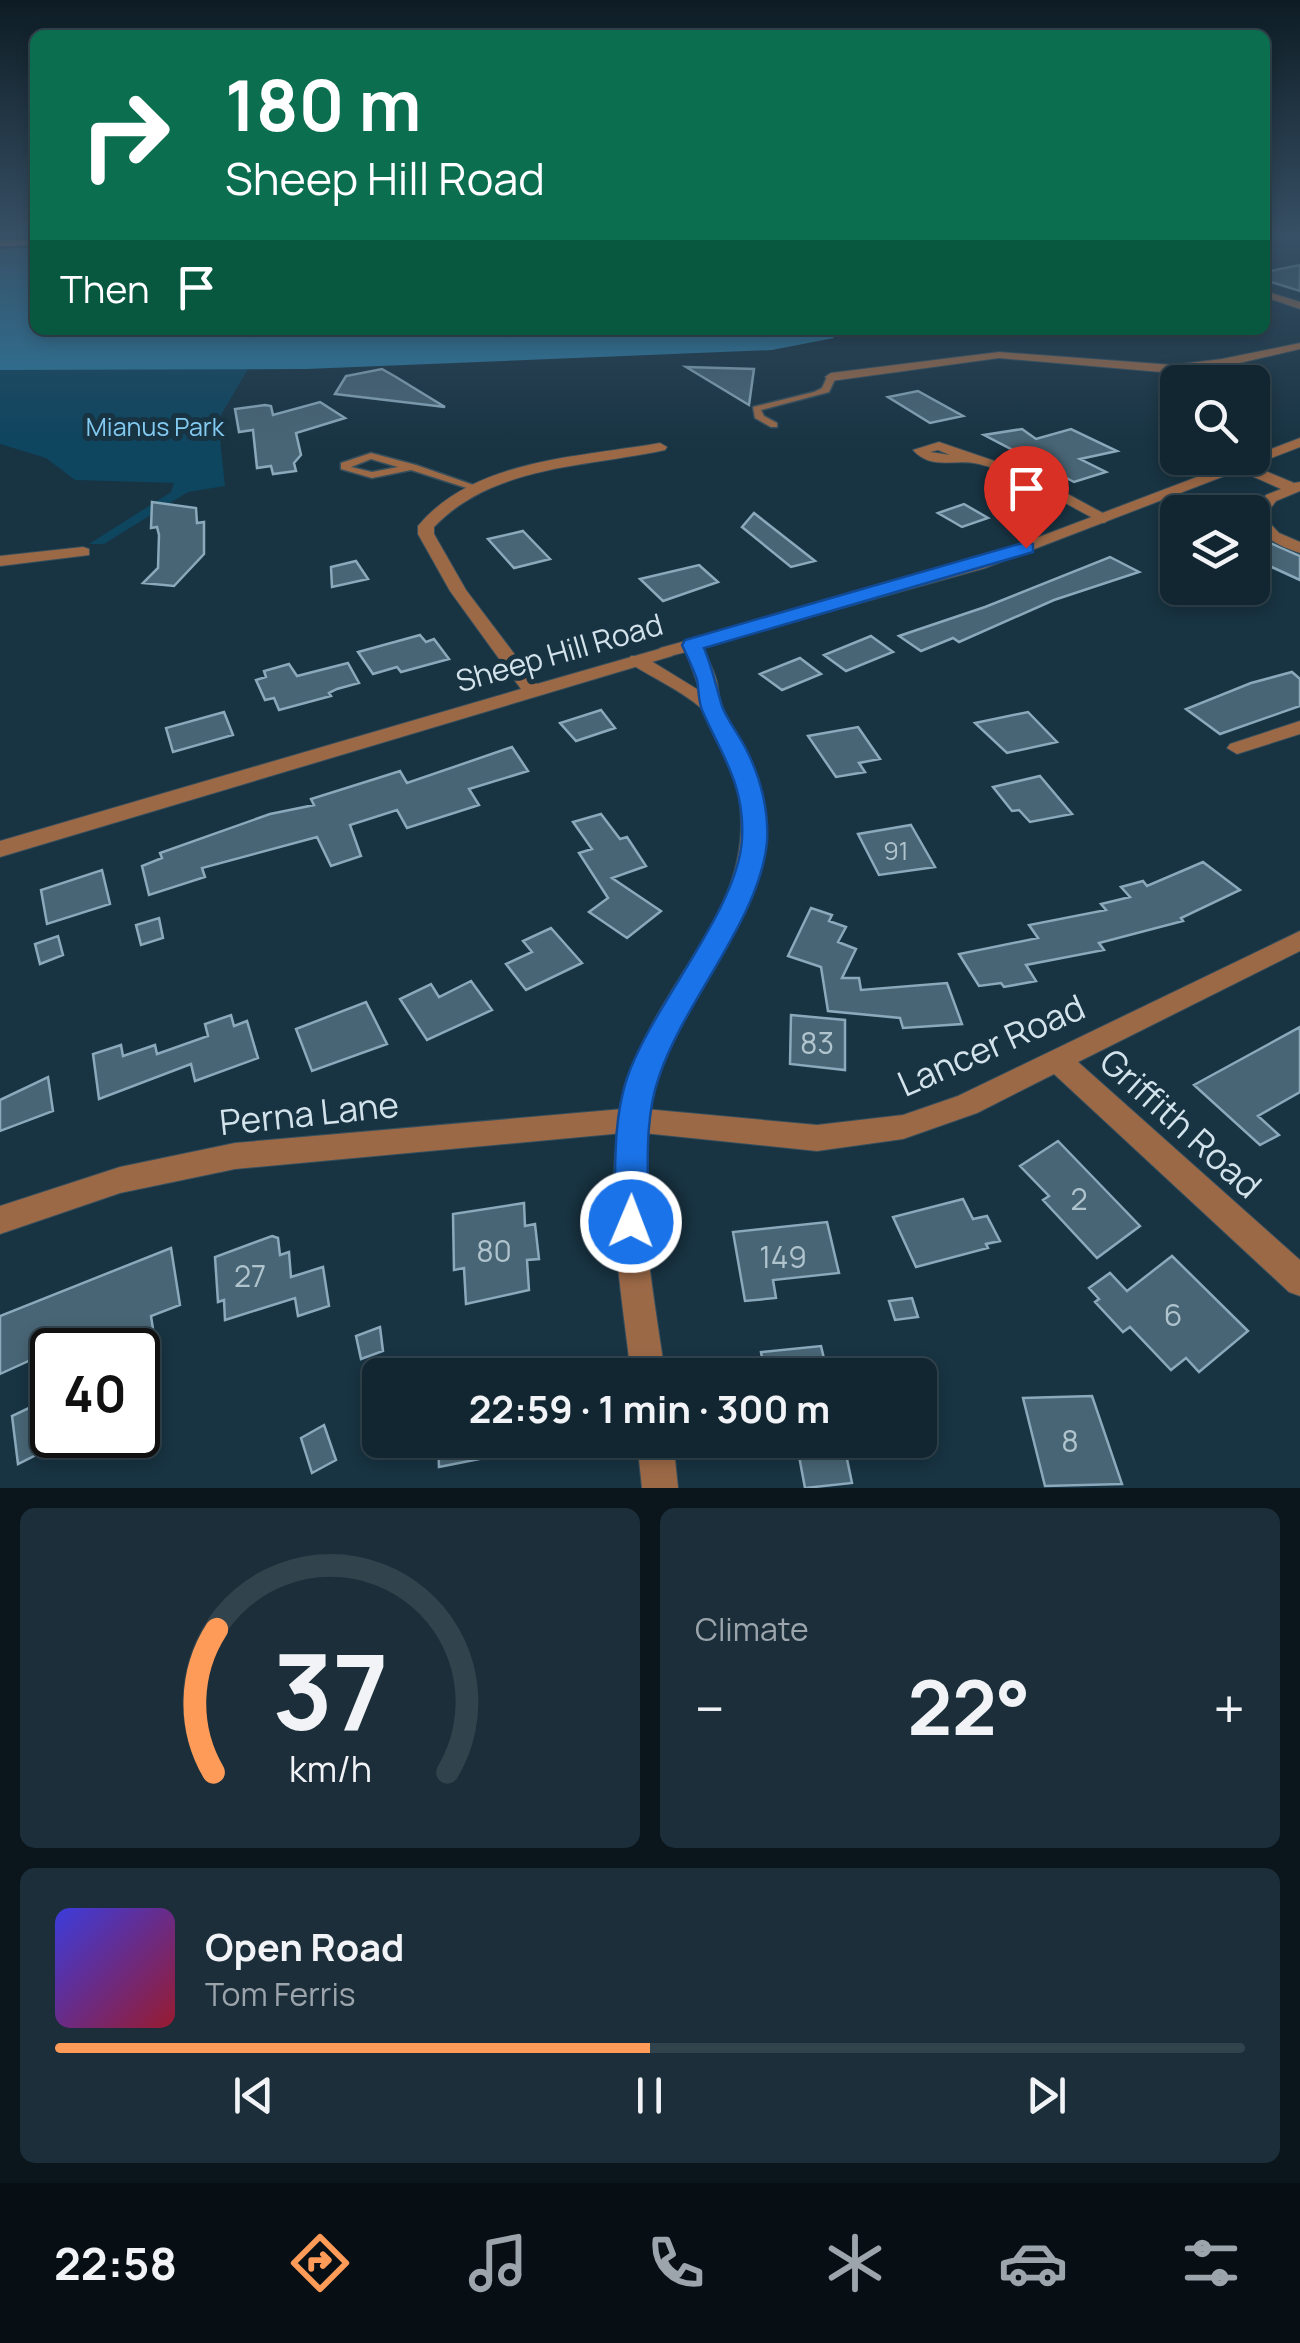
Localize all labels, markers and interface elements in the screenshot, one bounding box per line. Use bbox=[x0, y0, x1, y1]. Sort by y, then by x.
text: 180 m bbox=[225, 56, 422, 152]
icon: right bbox=[60, 70, 190, 200]
text: Sheep Hill Road bbox=[225, 147, 545, 209]
icon: arrive bbox=[169, 260, 224, 315]
text: Then bbox=[60, 262, 149, 314]
map controls bbox=[1160, 365, 1270, 605]
button: search bbox=[1160, 365, 1270, 475]
park label: Mianus Park bbox=[86, 409, 225, 444]
pin bbox=[984, 446, 1069, 549]
icon: arrive bbox=[999, 461, 1054, 516]
button: layers bbox=[1160, 495, 1270, 605]
street label: Sheep Hill Road bbox=[451, 603, 667, 701]
house number: 91 bbox=[883, 833, 909, 868]
street label: Lancer Road bbox=[890, 982, 1092, 1108]
house number: 83 bbox=[800, 1022, 834, 1063]
street label: Griffith Road bbox=[1090, 1038, 1272, 1208]
street label: Perna Lane bbox=[217, 1080, 401, 1146]
position arrow bbox=[579, 1170, 683, 1274]
house number: 2 bbox=[1070, 1178, 1088, 1219]
house number: 80 bbox=[476, 1230, 512, 1271]
house number: 149 bbox=[759, 1236, 807, 1277]
house number: 27 bbox=[234, 1255, 266, 1296]
house number: 6 bbox=[1164, 1294, 1182, 1335]
speed limit sign: 40 bbox=[30, 1328, 160, 1458]
text: 22:59 · 1 min · 300 m bbox=[469, 1382, 830, 1434]
house number: 8 bbox=[1061, 1420, 1079, 1461]
text: Climate bbox=[695, 1607, 809, 1651]
text: 37 bbox=[272, 1619, 388, 1761]
text: 22° bbox=[907, 1655, 1031, 1758]
text: − bbox=[695, 1670, 725, 1746]
text: + bbox=[1213, 1670, 1245, 1746]
text: km/h bbox=[288, 1744, 372, 1793]
text: Open Road bbox=[205, 1920, 404, 1972]
text: Tom Ferris bbox=[205, 1972, 356, 2016]
icon: previous bbox=[226, 2068, 281, 2123]
icon: pause bbox=[622, 2068, 677, 2123]
icon: next bbox=[1019, 2068, 1074, 2123]
icon: directions bbox=[285, 2228, 355, 2298]
icon: music bbox=[463, 2228, 533, 2298]
icon: phone bbox=[641, 2228, 711, 2298]
icon: climate bbox=[820, 2228, 890, 2298]
icon: car bbox=[998, 2228, 1068, 2298]
icon: filters bbox=[1176, 2228, 1246, 2298]
text: 22:58 bbox=[54, 2232, 177, 2294]

